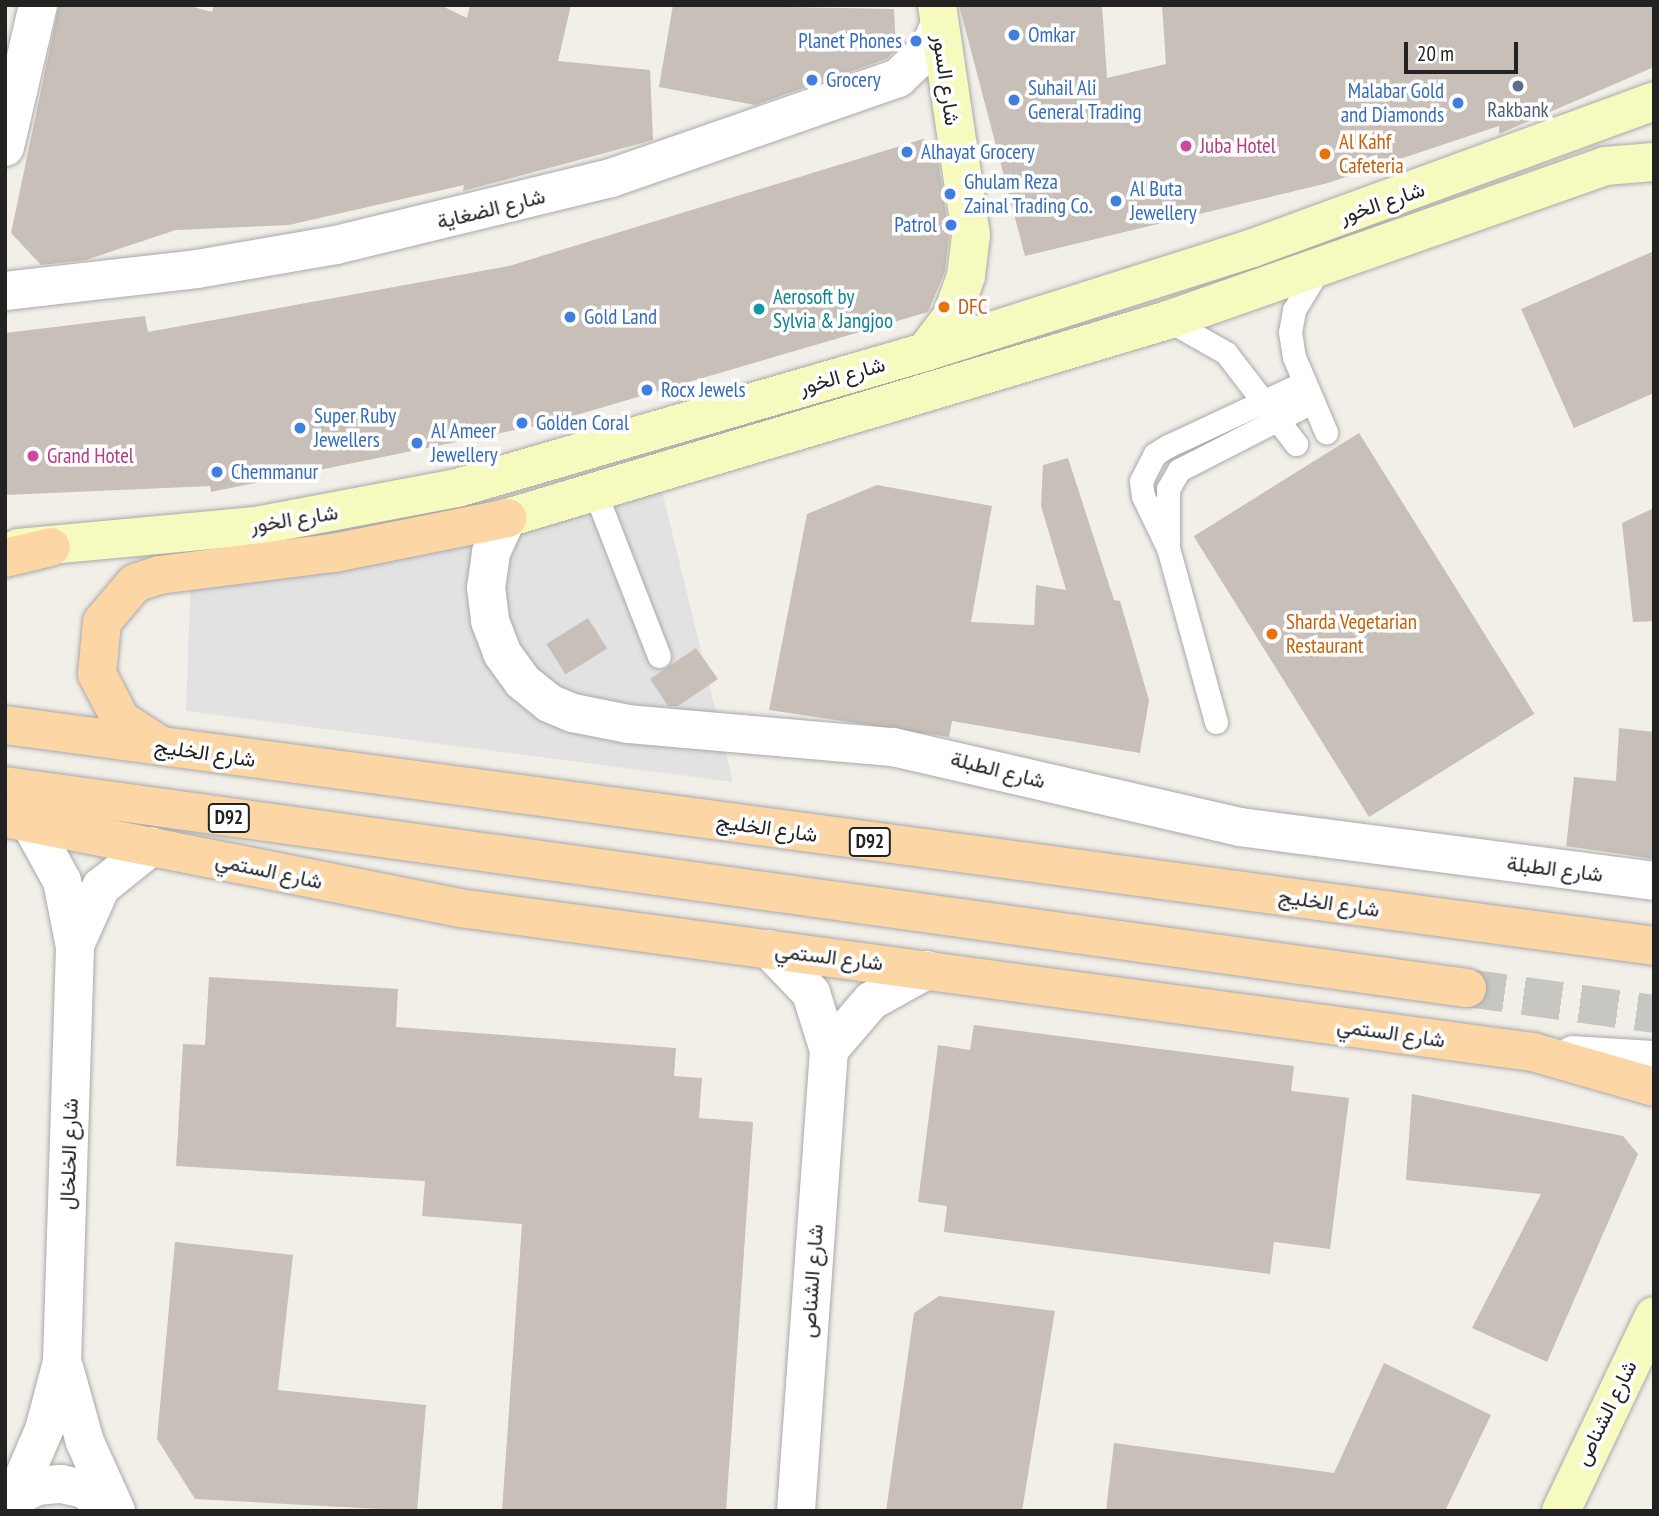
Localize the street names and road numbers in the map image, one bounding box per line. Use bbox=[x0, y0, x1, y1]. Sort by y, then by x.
street label: شارع السور bbox=[927, 33, 965, 127]
street label: شارع الخور bbox=[1336, 177, 1428, 229]
street label: شارع الضغاية bbox=[434, 183, 548, 235]
street label: شارع الخور bbox=[796, 352, 888, 400]
street label: شارع الخور bbox=[248, 500, 340, 538]
street label: شارع الخليج bbox=[153, 733, 257, 773]
street label: شارع الطبلة bbox=[948, 746, 1048, 794]
road number: D92 bbox=[206, 803, 252, 834]
street label: شارع الخليج bbox=[715, 808, 819, 848]
road number: D92 bbox=[847, 827, 893, 858]
street label: شارع الستمي bbox=[213, 847, 325, 895]
street label: شارع الطبلة bbox=[1506, 851, 1604, 887]
street label: شارع الخليج bbox=[1277, 883, 1381, 923]
street label: شارع الستمي bbox=[773, 938, 885, 976]
street label: شارع الستمي bbox=[1335, 1013, 1447, 1053]
street label: شارع الخلخال bbox=[54, 1098, 84, 1210]
street label: شارع الشناص bbox=[795, 1223, 829, 1339]
street label: شارع الشناص bbox=[1570, 1356, 1642, 1470]

